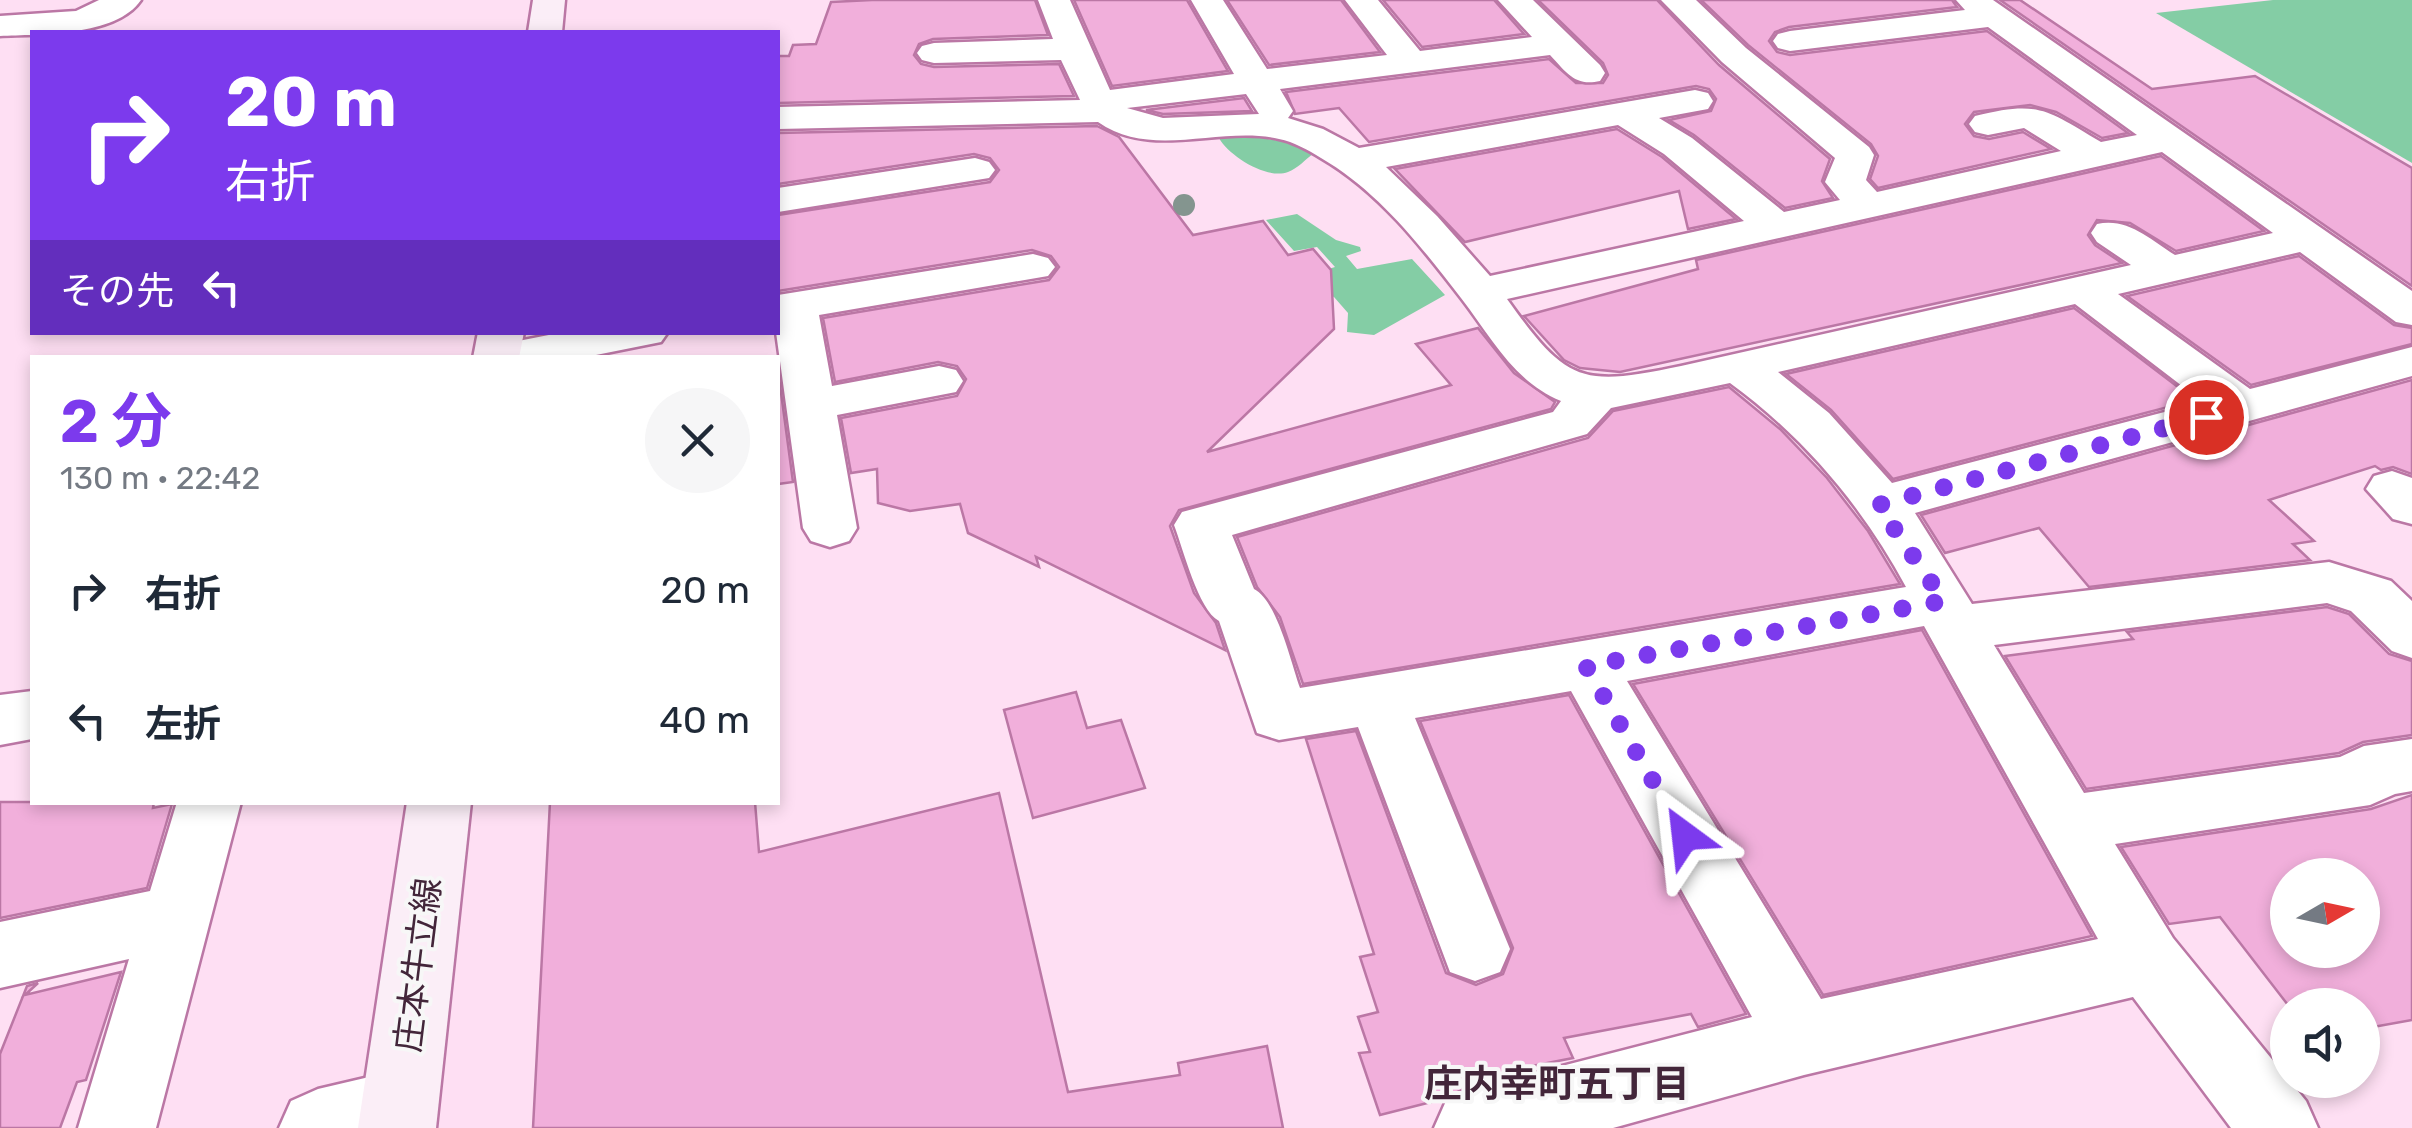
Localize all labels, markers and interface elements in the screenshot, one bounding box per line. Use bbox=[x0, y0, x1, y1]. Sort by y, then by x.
text: 20 m bbox=[225, 61, 397, 144]
icon: right bbox=[60, 70, 190, 200]
text: 右折 bbox=[225, 155, 315, 208]
icon: left bbox=[194, 260, 249, 315]
text: その先 bbox=[60, 268, 174, 314]
pin bbox=[2164, 375, 2249, 460]
text: 2 分 bbox=[60, 386, 172, 457]
button: close bbox=[645, 388, 750, 493]
icon: arrive bbox=[2179, 390, 2234, 445]
text: 130 m · 22:42 bbox=[60, 459, 260, 497]
icon: right bbox=[60, 563, 115, 618]
text: 20 m bbox=[660, 567, 750, 613]
text: 右折 bbox=[145, 571, 221, 617]
icon: left bbox=[60, 693, 115, 748]
text: 40 m bbox=[659, 697, 750, 743]
text: 左折 bbox=[145, 701, 221, 747]
position arrow bbox=[1633, 784, 1737, 888]
north arrow bbox=[2270, 858, 2380, 968]
map controls bbox=[2270, 858, 2380, 1098]
street label: 庄本牛立線 bbox=[386, 876, 450, 1054]
button: sound bbox=[2270, 988, 2380, 1098]
district label: 庄内幸町五丁目 bbox=[1424, 1061, 1690, 1107]

